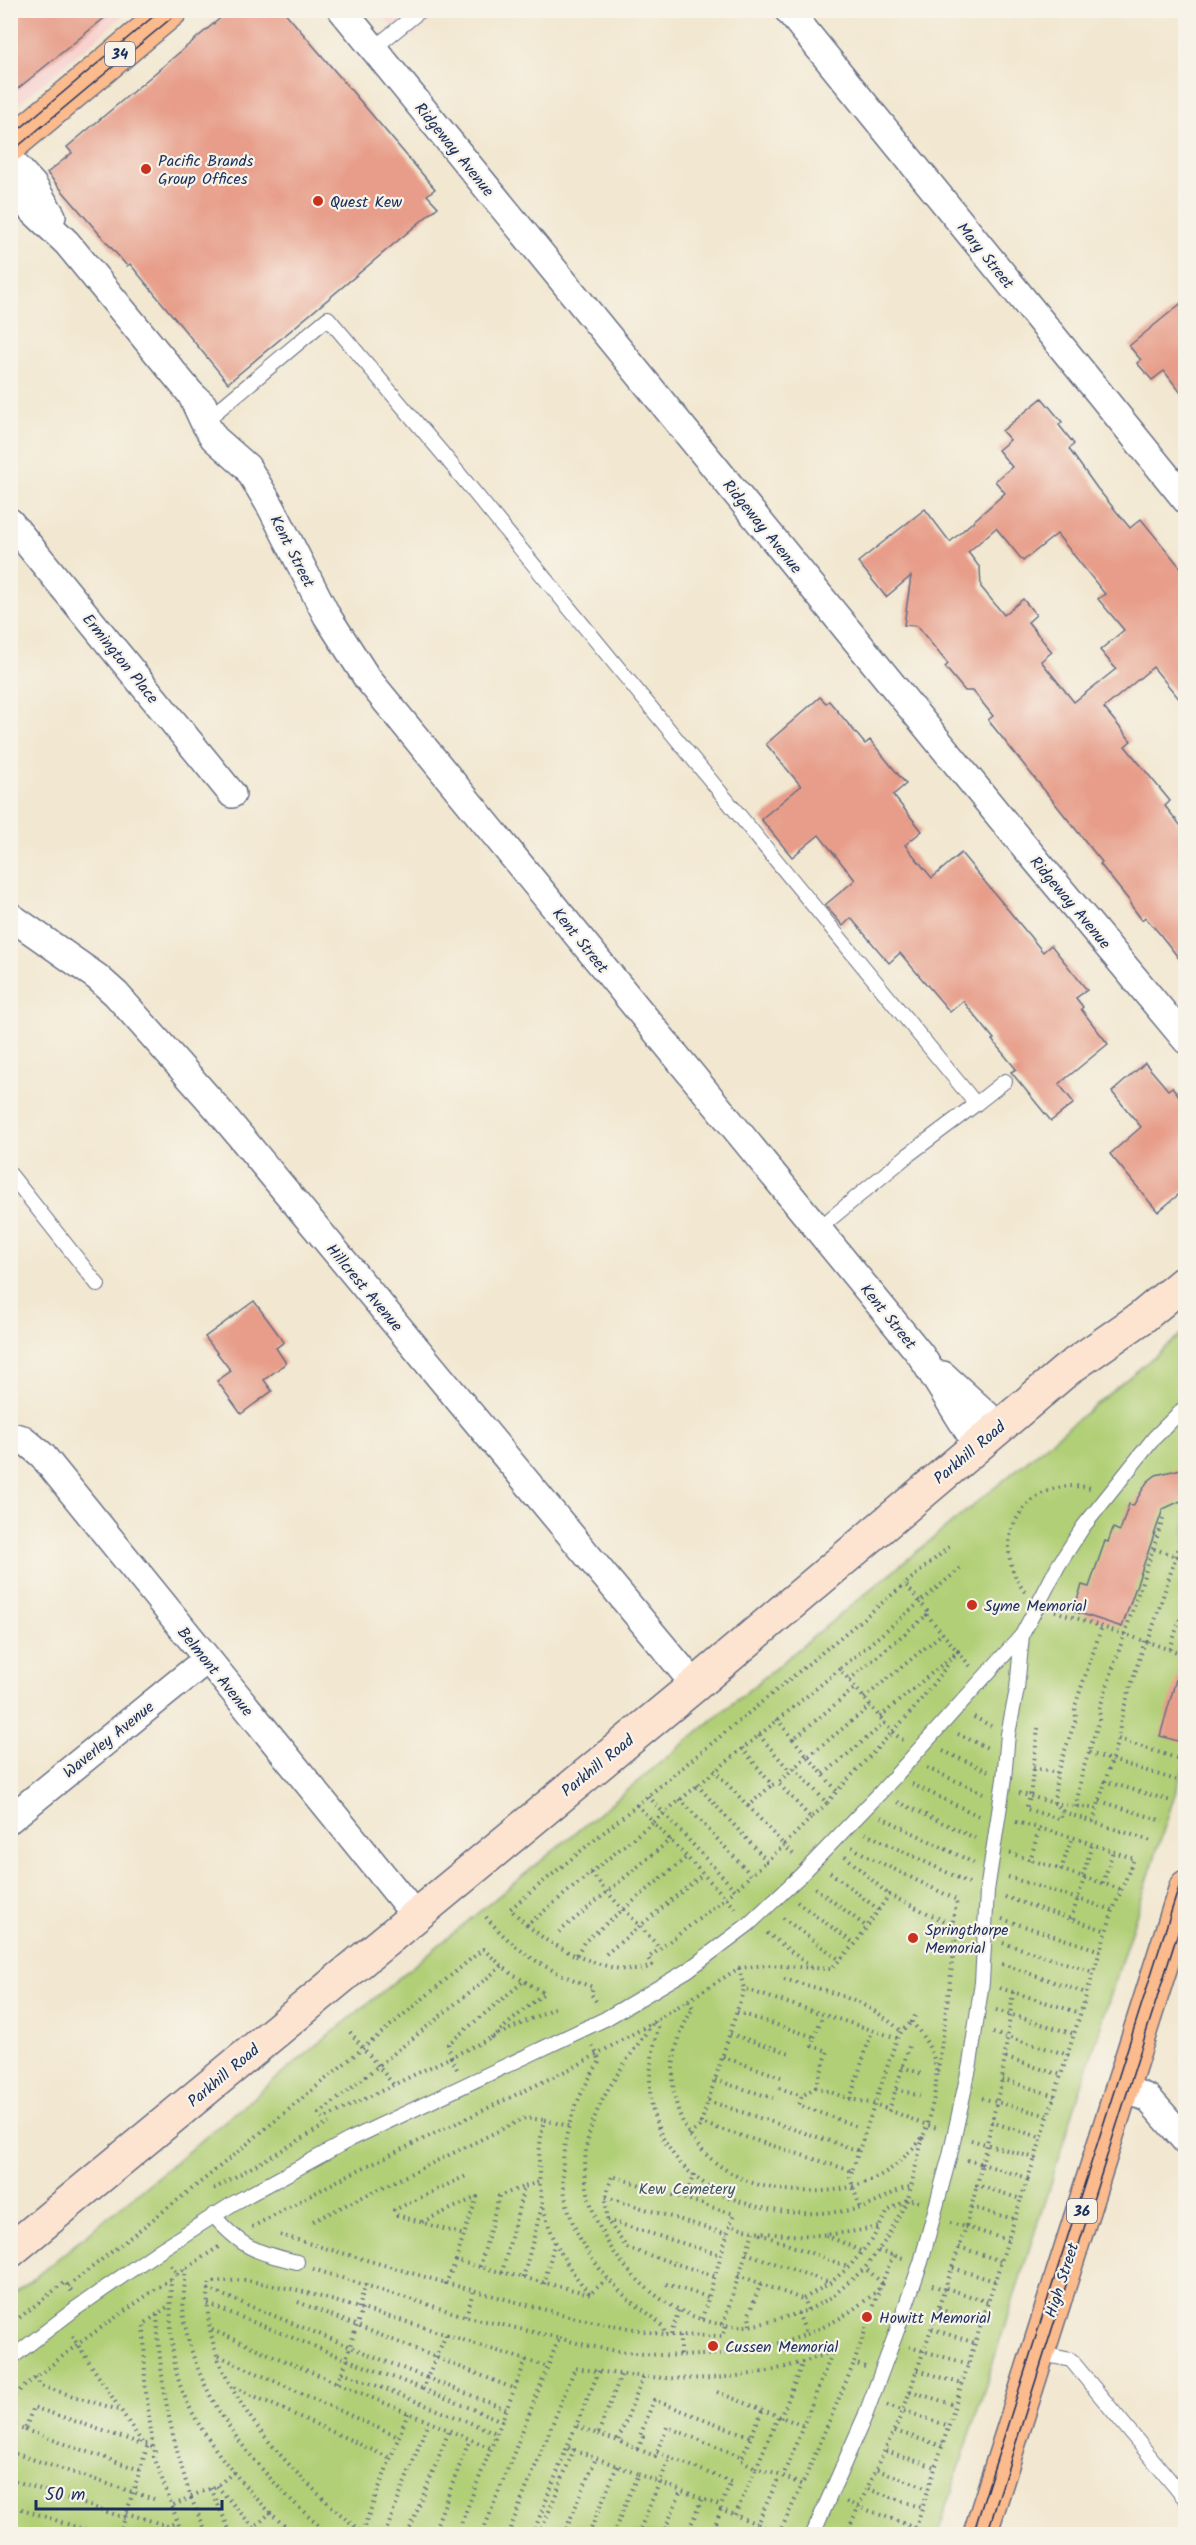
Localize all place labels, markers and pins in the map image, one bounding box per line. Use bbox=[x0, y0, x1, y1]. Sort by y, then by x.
place label: Pacific Brands Group Offices bbox=[158, 149, 254, 192]
marker: Pacific Brands Group Offices bbox=[139, 162, 153, 176]
place label: Quest Kew bbox=[330, 190, 402, 215]
marker: Quest Kew bbox=[311, 194, 325, 208]
place label: Syme Memorial bbox=[984, 1594, 1087, 1619]
marker: Syme Memorial bbox=[965, 1598, 979, 1612]
place label: Springthorpe Memorial bbox=[925, 1918, 1009, 1961]
marker: Springthorpe Memorial bbox=[906, 1931, 920, 1945]
place label: Howitt Memorial bbox=[879, 2306, 991, 2331]
marker: Howitt Memorial bbox=[860, 2310, 874, 2324]
place label: Cussen Memorial bbox=[725, 2335, 838, 2360]
marker: Cussen Memorial bbox=[706, 2339, 720, 2353]

